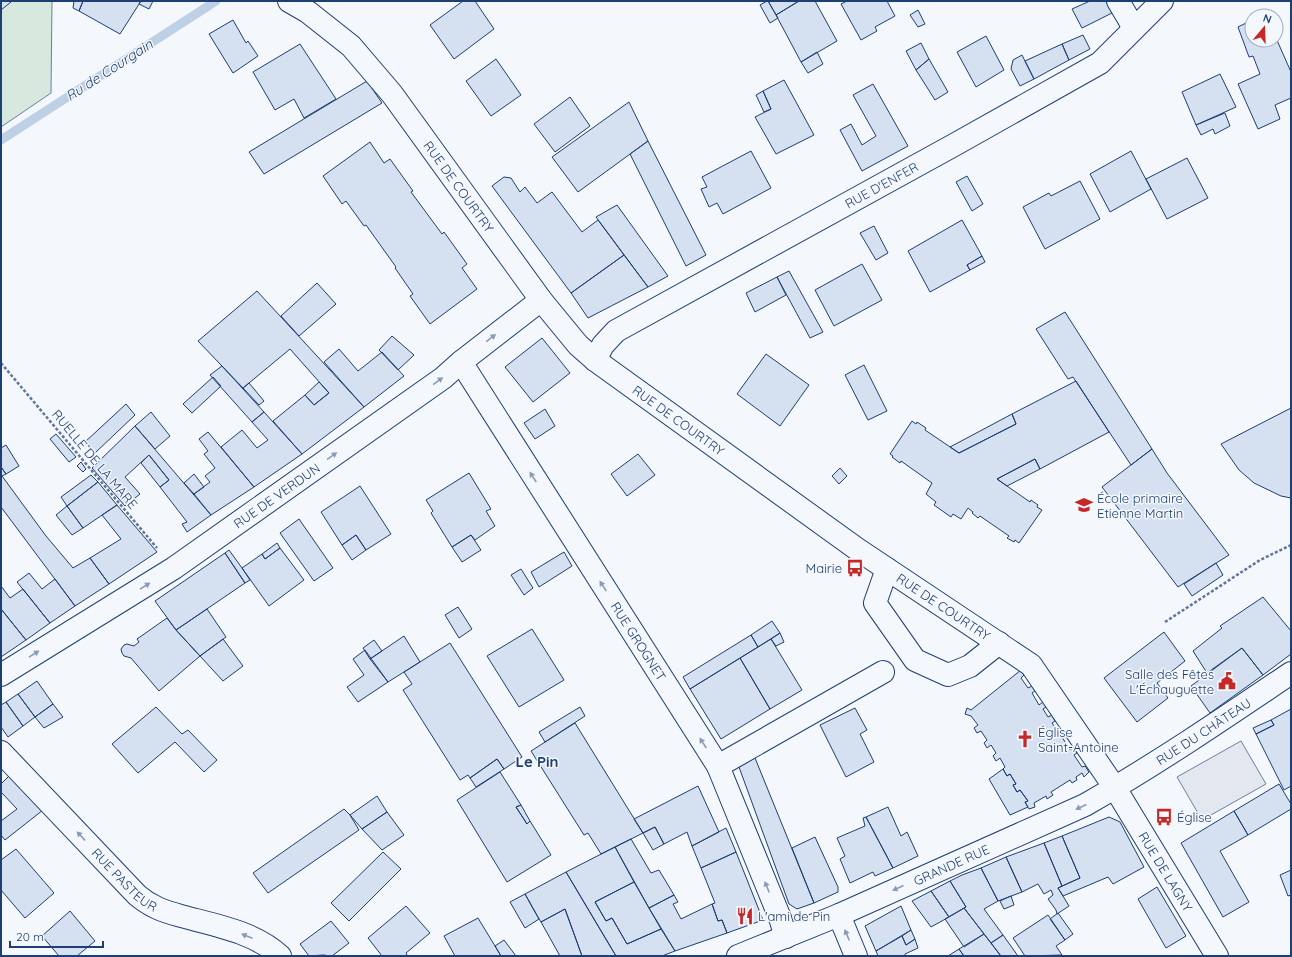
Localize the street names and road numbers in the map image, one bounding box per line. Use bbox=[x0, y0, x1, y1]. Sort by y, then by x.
street label: RUE DE COURTRY bbox=[420, 138, 498, 236]
street label: RUE D'ENFER bbox=[842, 158, 921, 212]
street label: RUE DE COURTRY bbox=[630, 382, 728, 459]
street label: RUELLE DE LA MARE bbox=[49, 406, 141, 512]
street label: RUE DE VERDUN bbox=[230, 460, 323, 532]
street label: RUE DE COURTRY bbox=[894, 570, 994, 644]
street label: RUE GROGNET bbox=[608, 599, 670, 684]
street label: RUE DU CHÂTEAU bbox=[1153, 694, 1254, 768]
street label: RUE DE LAGNY bbox=[1135, 829, 1196, 915]
street label: GRANDE RUE bbox=[911, 841, 992, 889]
street label: RUE PASTEUR bbox=[89, 845, 160, 915]

